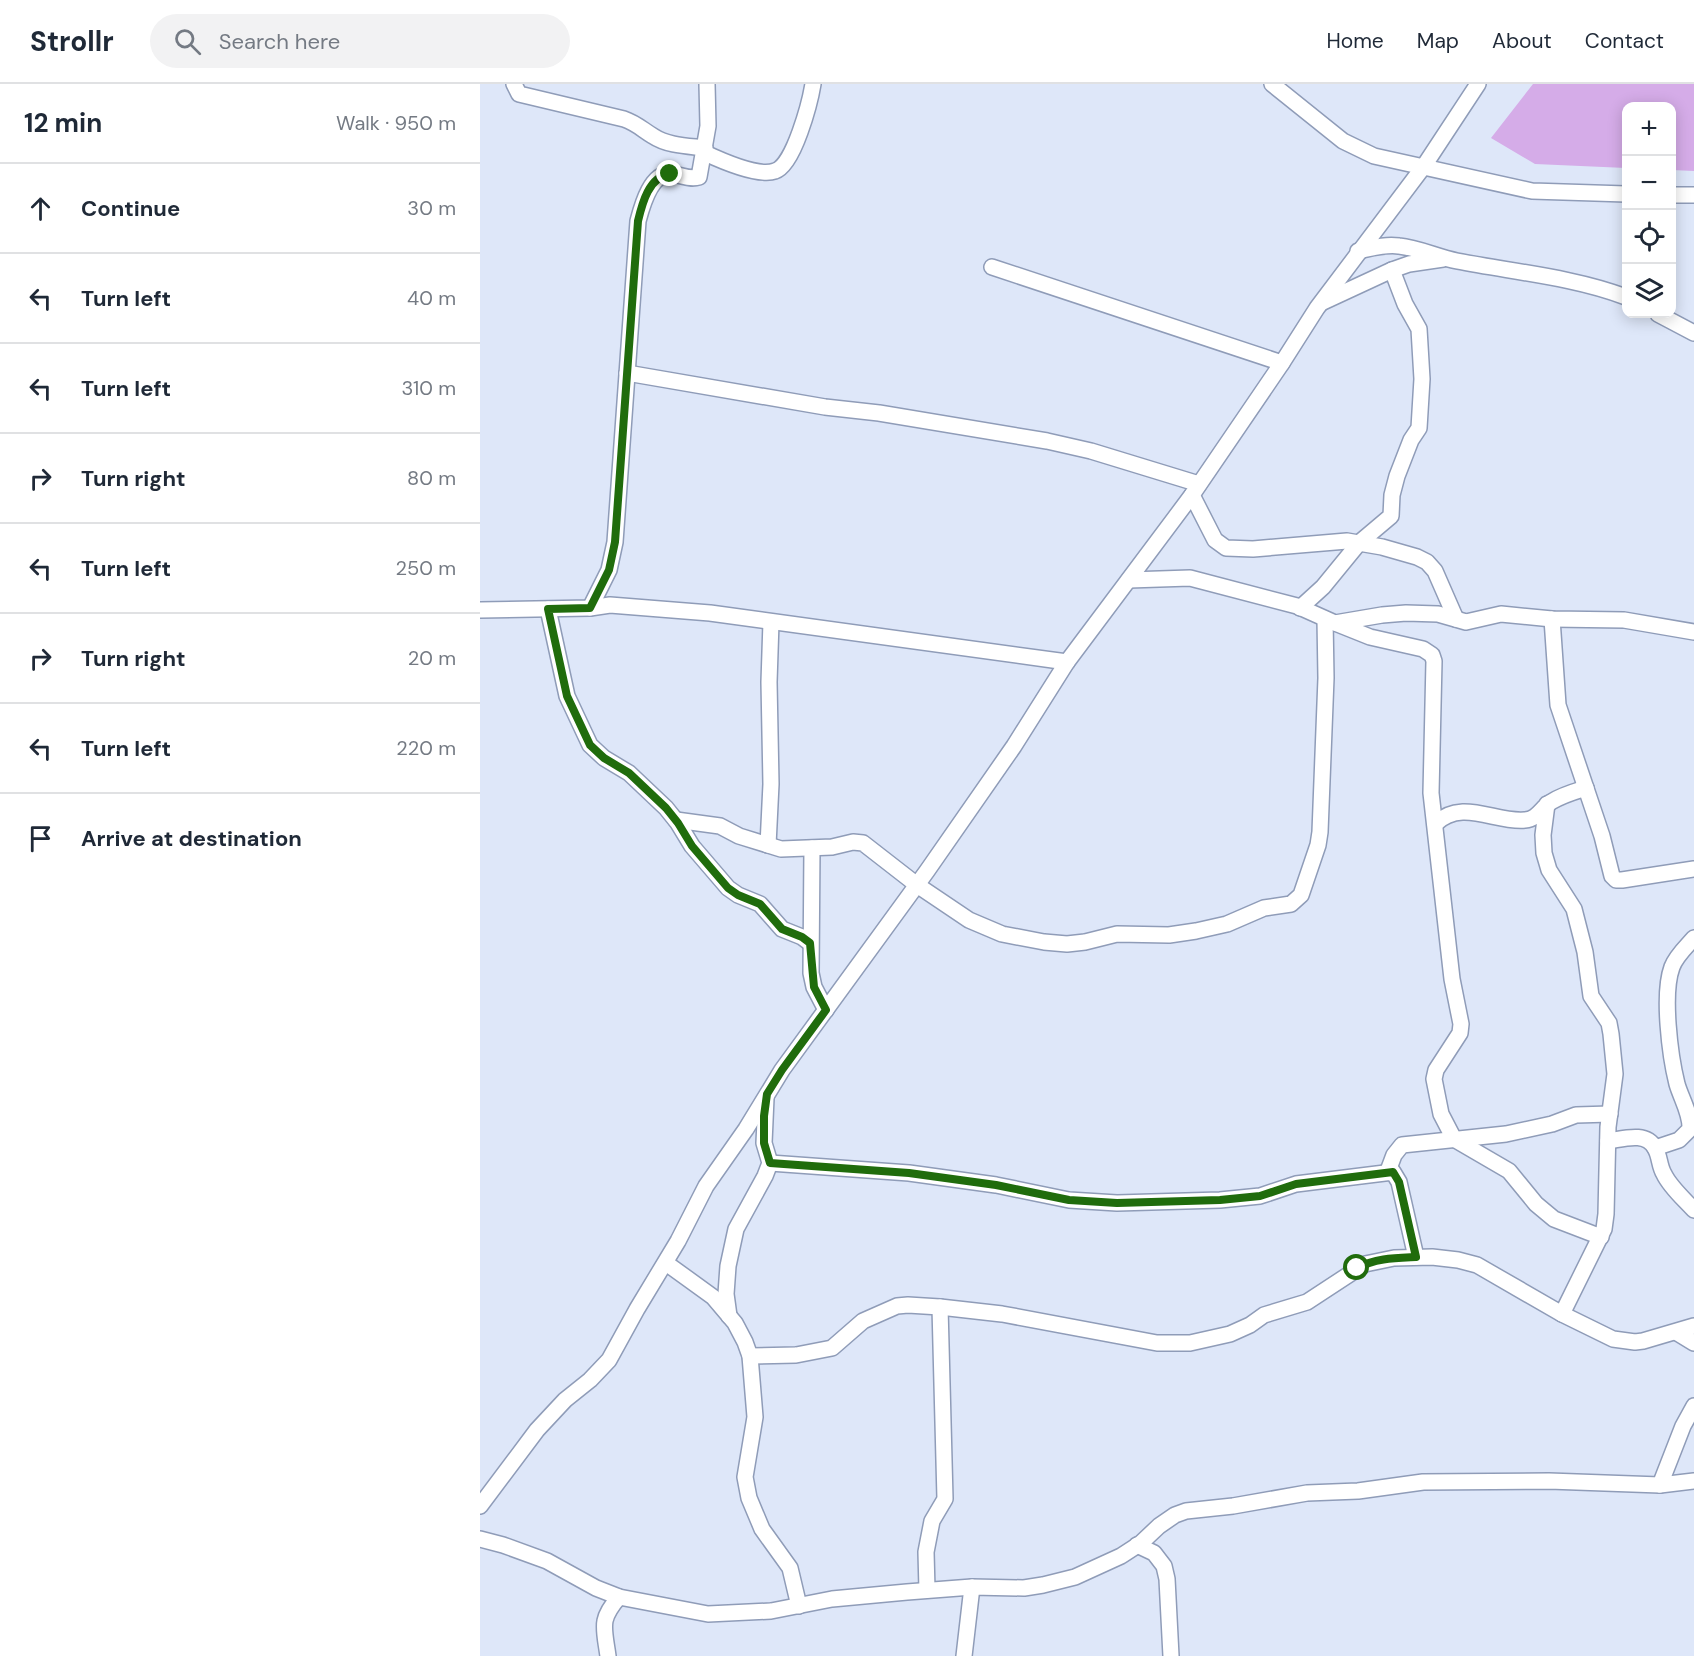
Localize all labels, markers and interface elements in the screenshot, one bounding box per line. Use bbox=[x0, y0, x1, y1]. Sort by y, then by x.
search box bbox=[150, 14, 570, 68]
text: Strollr bbox=[30, 23, 114, 60]
icon: search bbox=[171, 25, 204, 58]
text: Search here bbox=[219, 27, 340, 56]
text: Home bbox=[1326, 27, 1384, 55]
text: Map bbox=[1417, 27, 1459, 55]
text: About bbox=[1492, 27, 1552, 55]
text: Contact bbox=[1585, 27, 1664, 55]
map controls bbox=[1622, 102, 1676, 318]
button: + bbox=[1622, 102, 1676, 156]
text: 12 min bbox=[24, 106, 102, 140]
text: Walk · 950 m bbox=[336, 110, 456, 136]
button: − bbox=[1622, 156, 1676, 210]
route end bbox=[656, 160, 682, 186]
icon: ahead bbox=[24, 192, 57, 225]
text: Continue bbox=[81, 194, 180, 223]
text: 30 m bbox=[407, 195, 456, 221]
button: locate bbox=[1622, 210, 1676, 264]
button: layers bbox=[1622, 264, 1676, 318]
icon: left bbox=[24, 282, 57, 315]
text: Turn left bbox=[81, 284, 171, 313]
text: 40 m bbox=[407, 285, 456, 311]
icon: left bbox=[24, 372, 57, 405]
text: Turn left bbox=[81, 374, 171, 403]
text: 310 m bbox=[401, 375, 456, 401]
icon: right bbox=[24, 462, 57, 495]
text: Turn right bbox=[81, 464, 186, 493]
text: 80 m bbox=[407, 465, 456, 491]
icon: left bbox=[24, 552, 57, 585]
text: Turn left bbox=[81, 554, 171, 583]
text: 250 m bbox=[395, 555, 456, 581]
icon: right bbox=[24, 642, 57, 675]
text: Turn right bbox=[81, 644, 186, 673]
text: 20 m bbox=[408, 645, 456, 671]
icon: left bbox=[24, 732, 57, 765]
text: Turn left bbox=[81, 734, 171, 763]
text: 220 m bbox=[396, 735, 456, 761]
icon: arrive bbox=[24, 822, 57, 855]
text: Arrive at destination bbox=[81, 824, 302, 853]
route start bbox=[1343, 1254, 1369, 1280]

